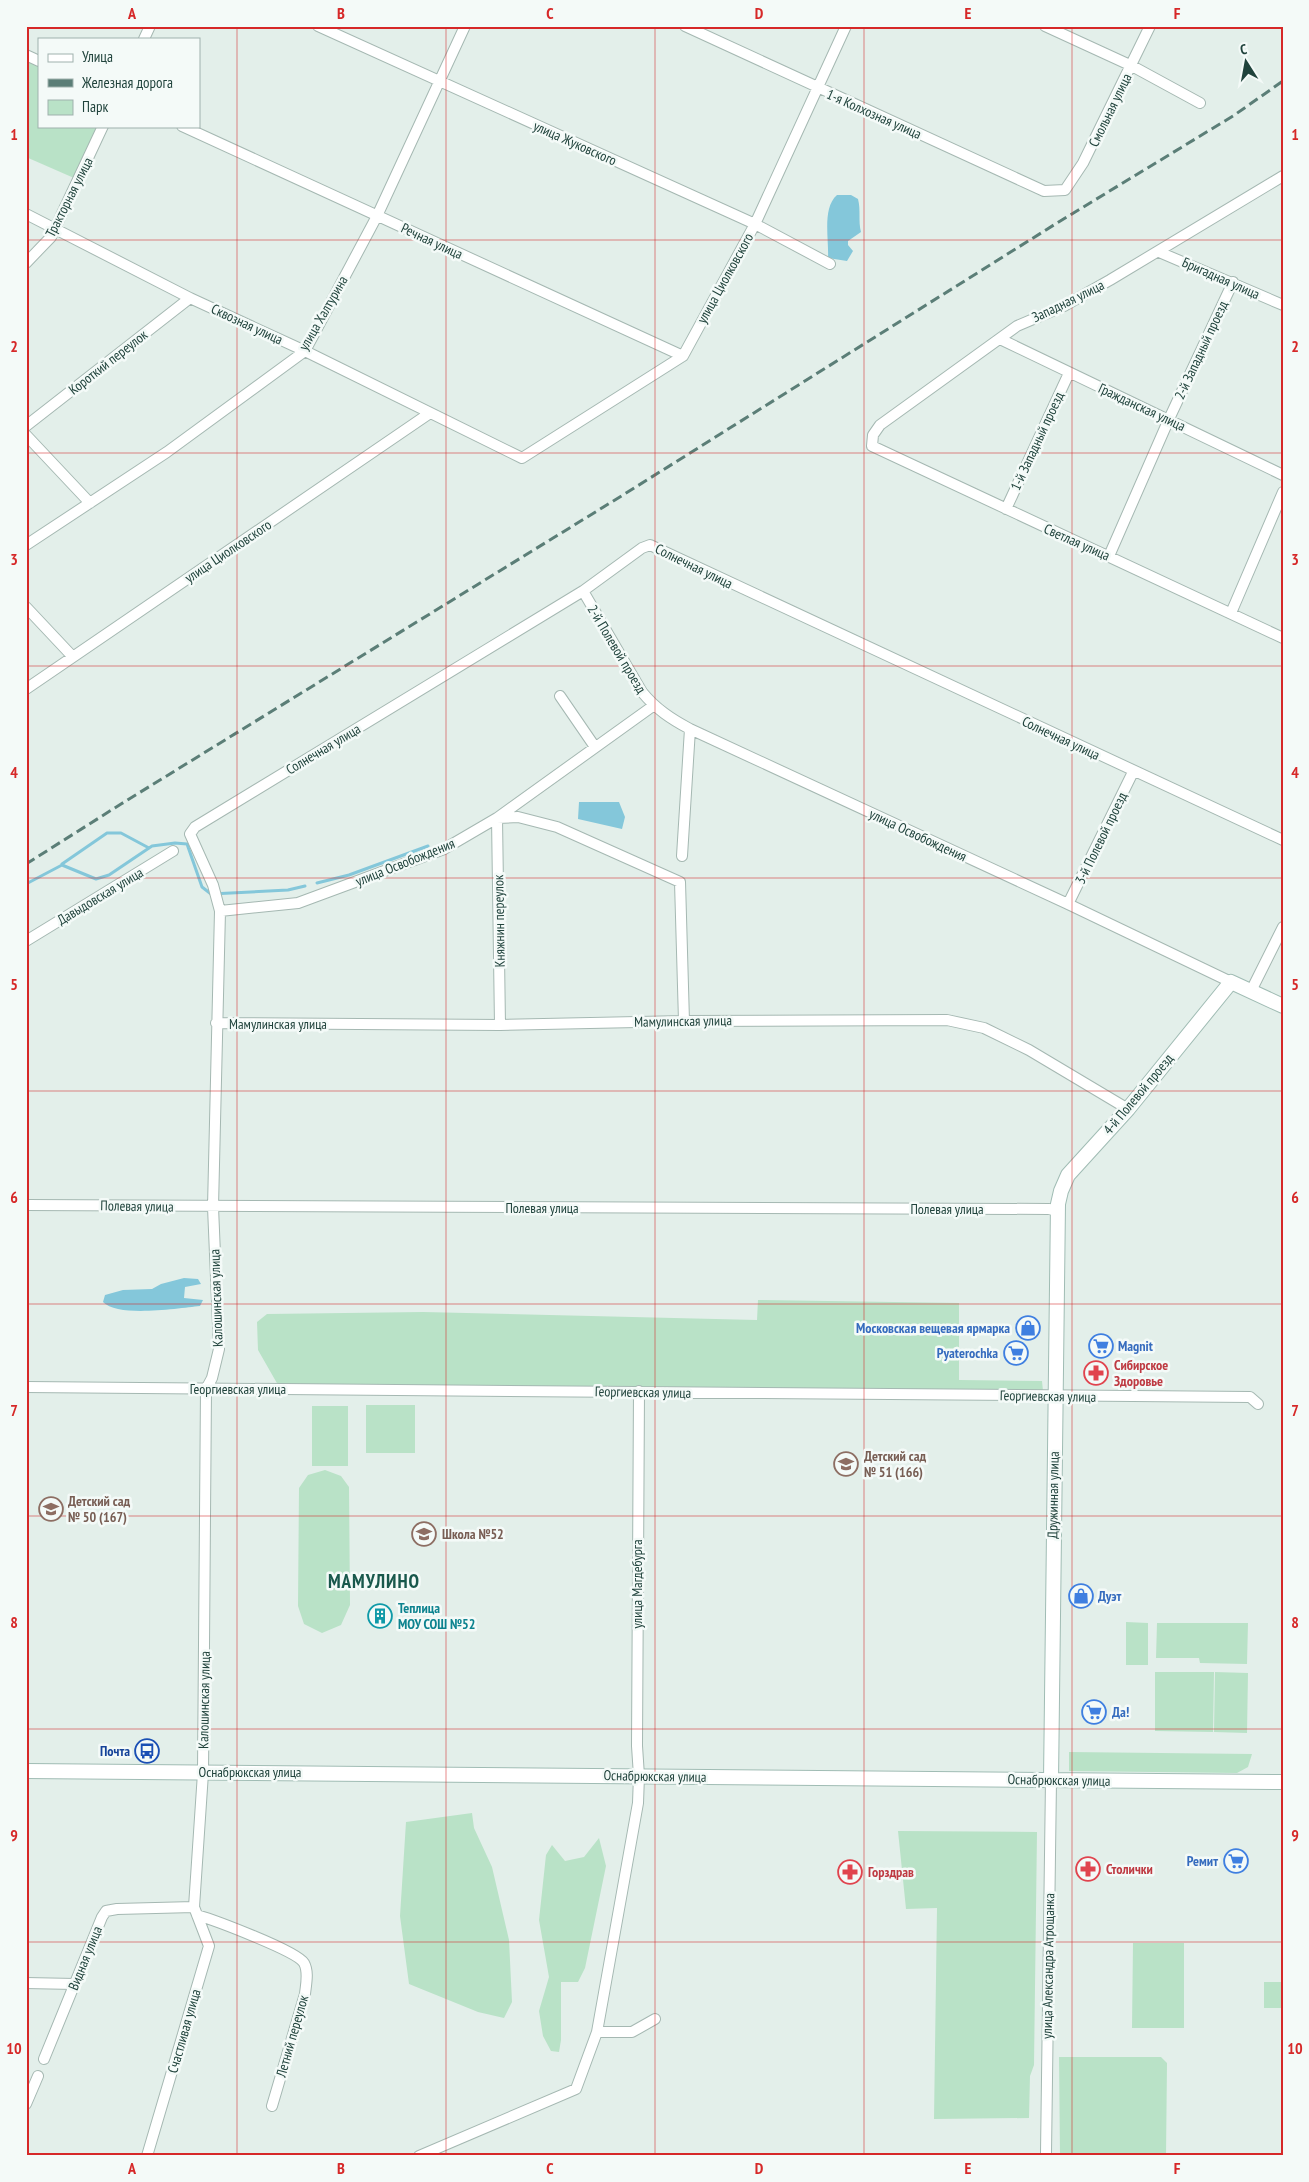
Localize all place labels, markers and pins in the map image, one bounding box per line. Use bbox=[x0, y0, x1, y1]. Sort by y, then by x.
shop icon: Московская вещевая ярмарка bbox=[1015, 1315, 1041, 1341]
place label: Московская вещевая ярмарка bbox=[856, 1319, 1010, 1337]
supermarket icon: Magnit bbox=[1088, 1333, 1114, 1359]
place label: Magnit bbox=[1118, 1337, 1153, 1355]
supermarket icon: Pyaterochka bbox=[1003, 1340, 1029, 1366]
place label: Pyaterochka bbox=[937, 1344, 998, 1362]
place label: Сибирское Здоровье bbox=[1114, 1356, 1168, 1390]
pharmacy icon: Сибирское Здоровье bbox=[1083, 1360, 1109, 1386]
place label: Детский сад № 51 (166) bbox=[864, 1447, 926, 1481]
school or university icon: Детский сад № 51 (166) bbox=[833, 1451, 859, 1477]
place label: Детский сад № 50 (167) bbox=[68, 1492, 130, 1526]
school or university icon: Детский сад № 50 (167) bbox=[38, 1496, 64, 1522]
school or university icon: Школа №52 bbox=[411, 1521, 437, 1547]
place label: Школа №52 bbox=[442, 1525, 504, 1543]
shop icon: Дуэт bbox=[1068, 1583, 1094, 1609]
place label: Дуэт bbox=[1098, 1587, 1122, 1605]
place label: Теплица МОУ СОШ №52 bbox=[398, 1599, 475, 1633]
building icon: Теплица МОУ СОШ №52 bbox=[367, 1603, 393, 1629]
supermarket icon: Да! bbox=[1081, 1699, 1107, 1725]
place label: Да! bbox=[1112, 1703, 1130, 1721]
bus stop icon: Почта bbox=[134, 1738, 160, 1764]
place label: Почта bbox=[100, 1742, 130, 1760]
supermarket icon: Ремит bbox=[1223, 1848, 1249, 1874]
place label: Ремит bbox=[1187, 1852, 1218, 1870]
pharmacy icon: Столички bbox=[1075, 1856, 1101, 1882]
pharmacy icon: Горздрав bbox=[837, 1859, 863, 1885]
place label: Столички bbox=[1106, 1860, 1153, 1878]
place label: Горздрав bbox=[868, 1863, 914, 1881]

